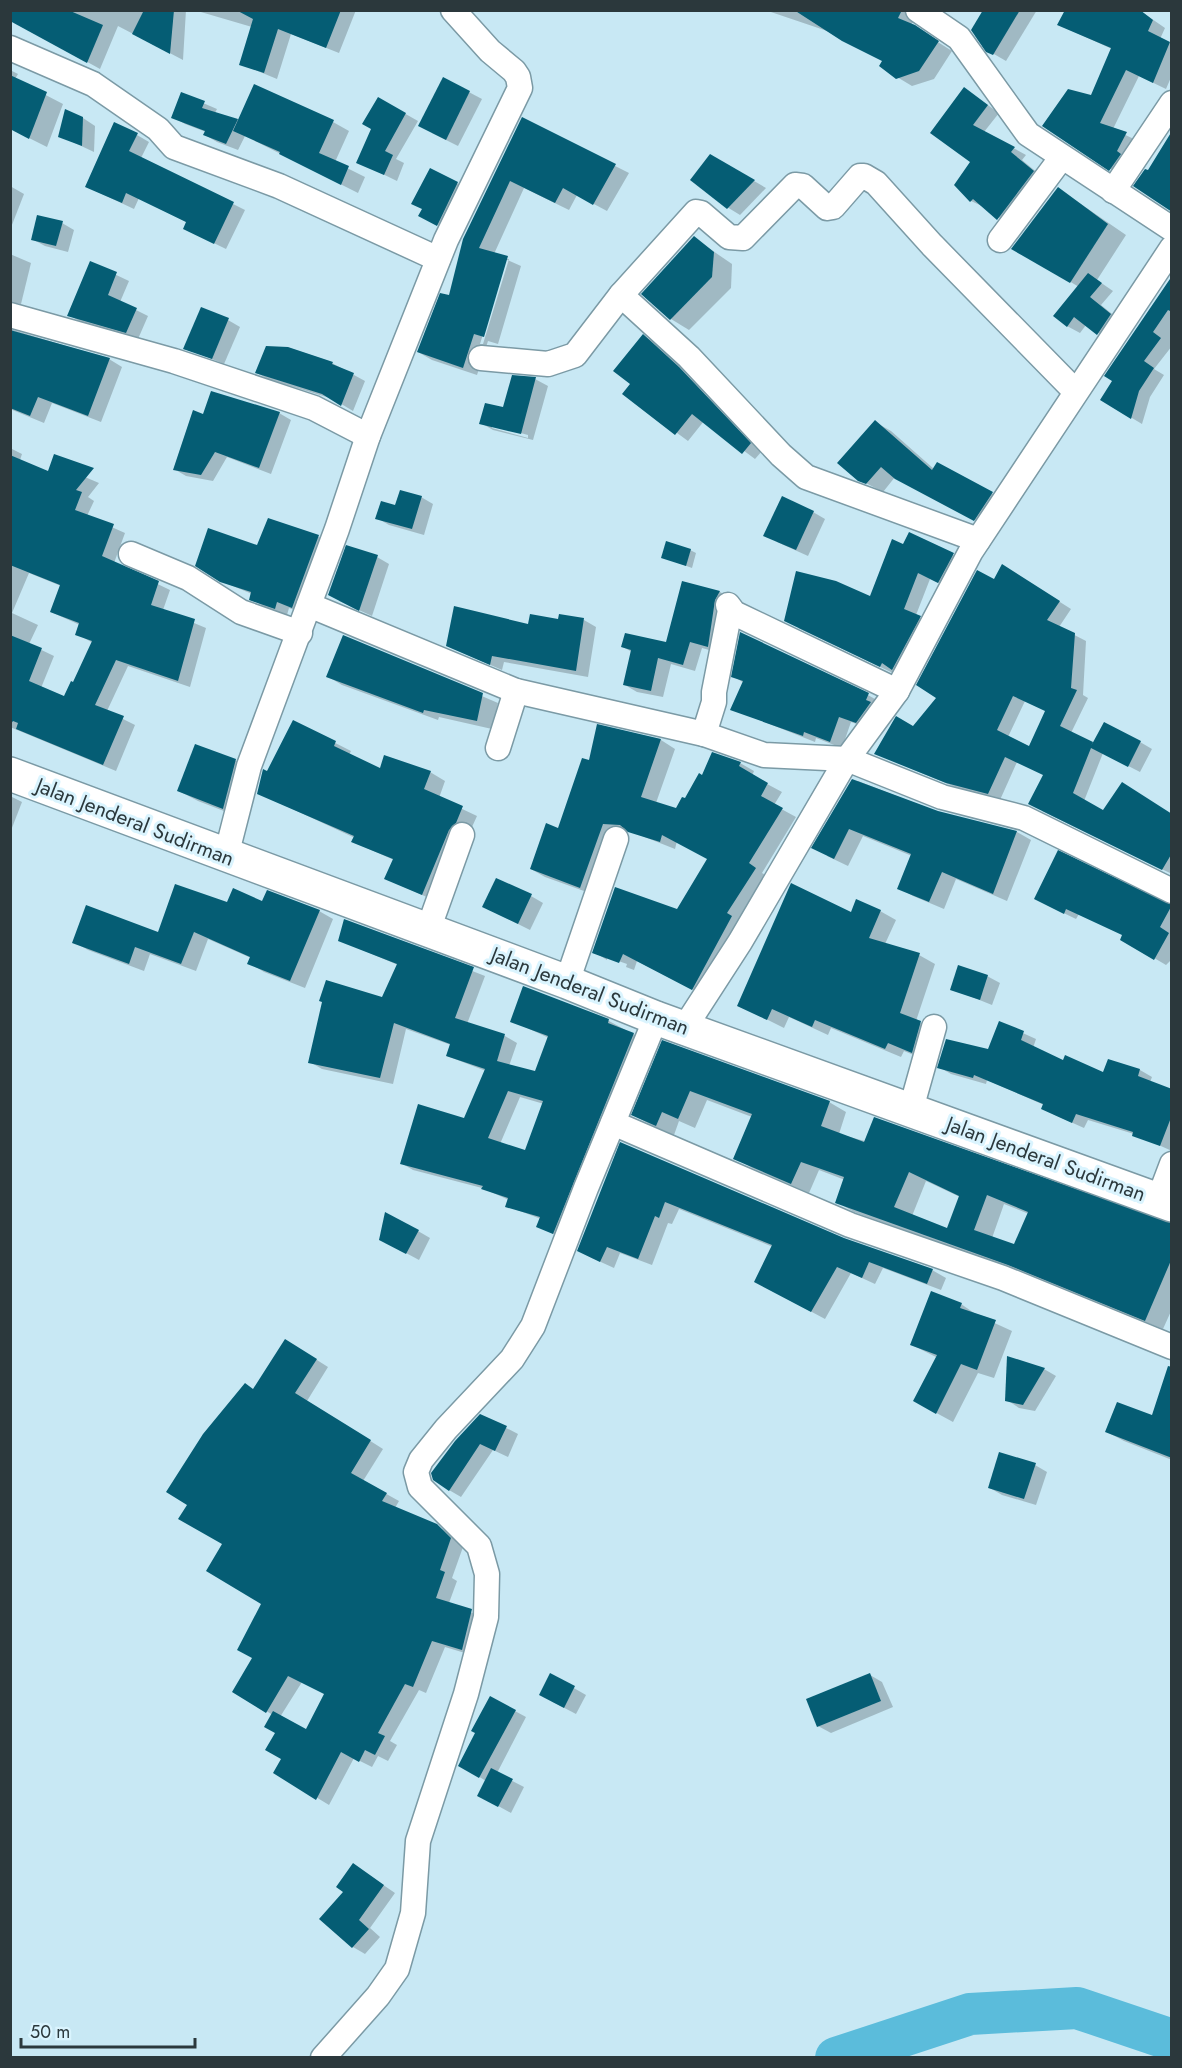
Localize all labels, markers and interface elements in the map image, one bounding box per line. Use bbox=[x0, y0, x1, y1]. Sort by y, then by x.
street label: Jalan Jenderal Sudirman bbox=[29, 769, 238, 874]
street label: Jalan Jenderal Sudirman bbox=[484, 938, 693, 1043]
street label: Jalan Jenderal Sudirman bbox=[939, 1108, 1150, 1209]
scale bar bbox=[21, 2011, 195, 2049]
text: 50 m bbox=[30, 2019, 70, 2045]

